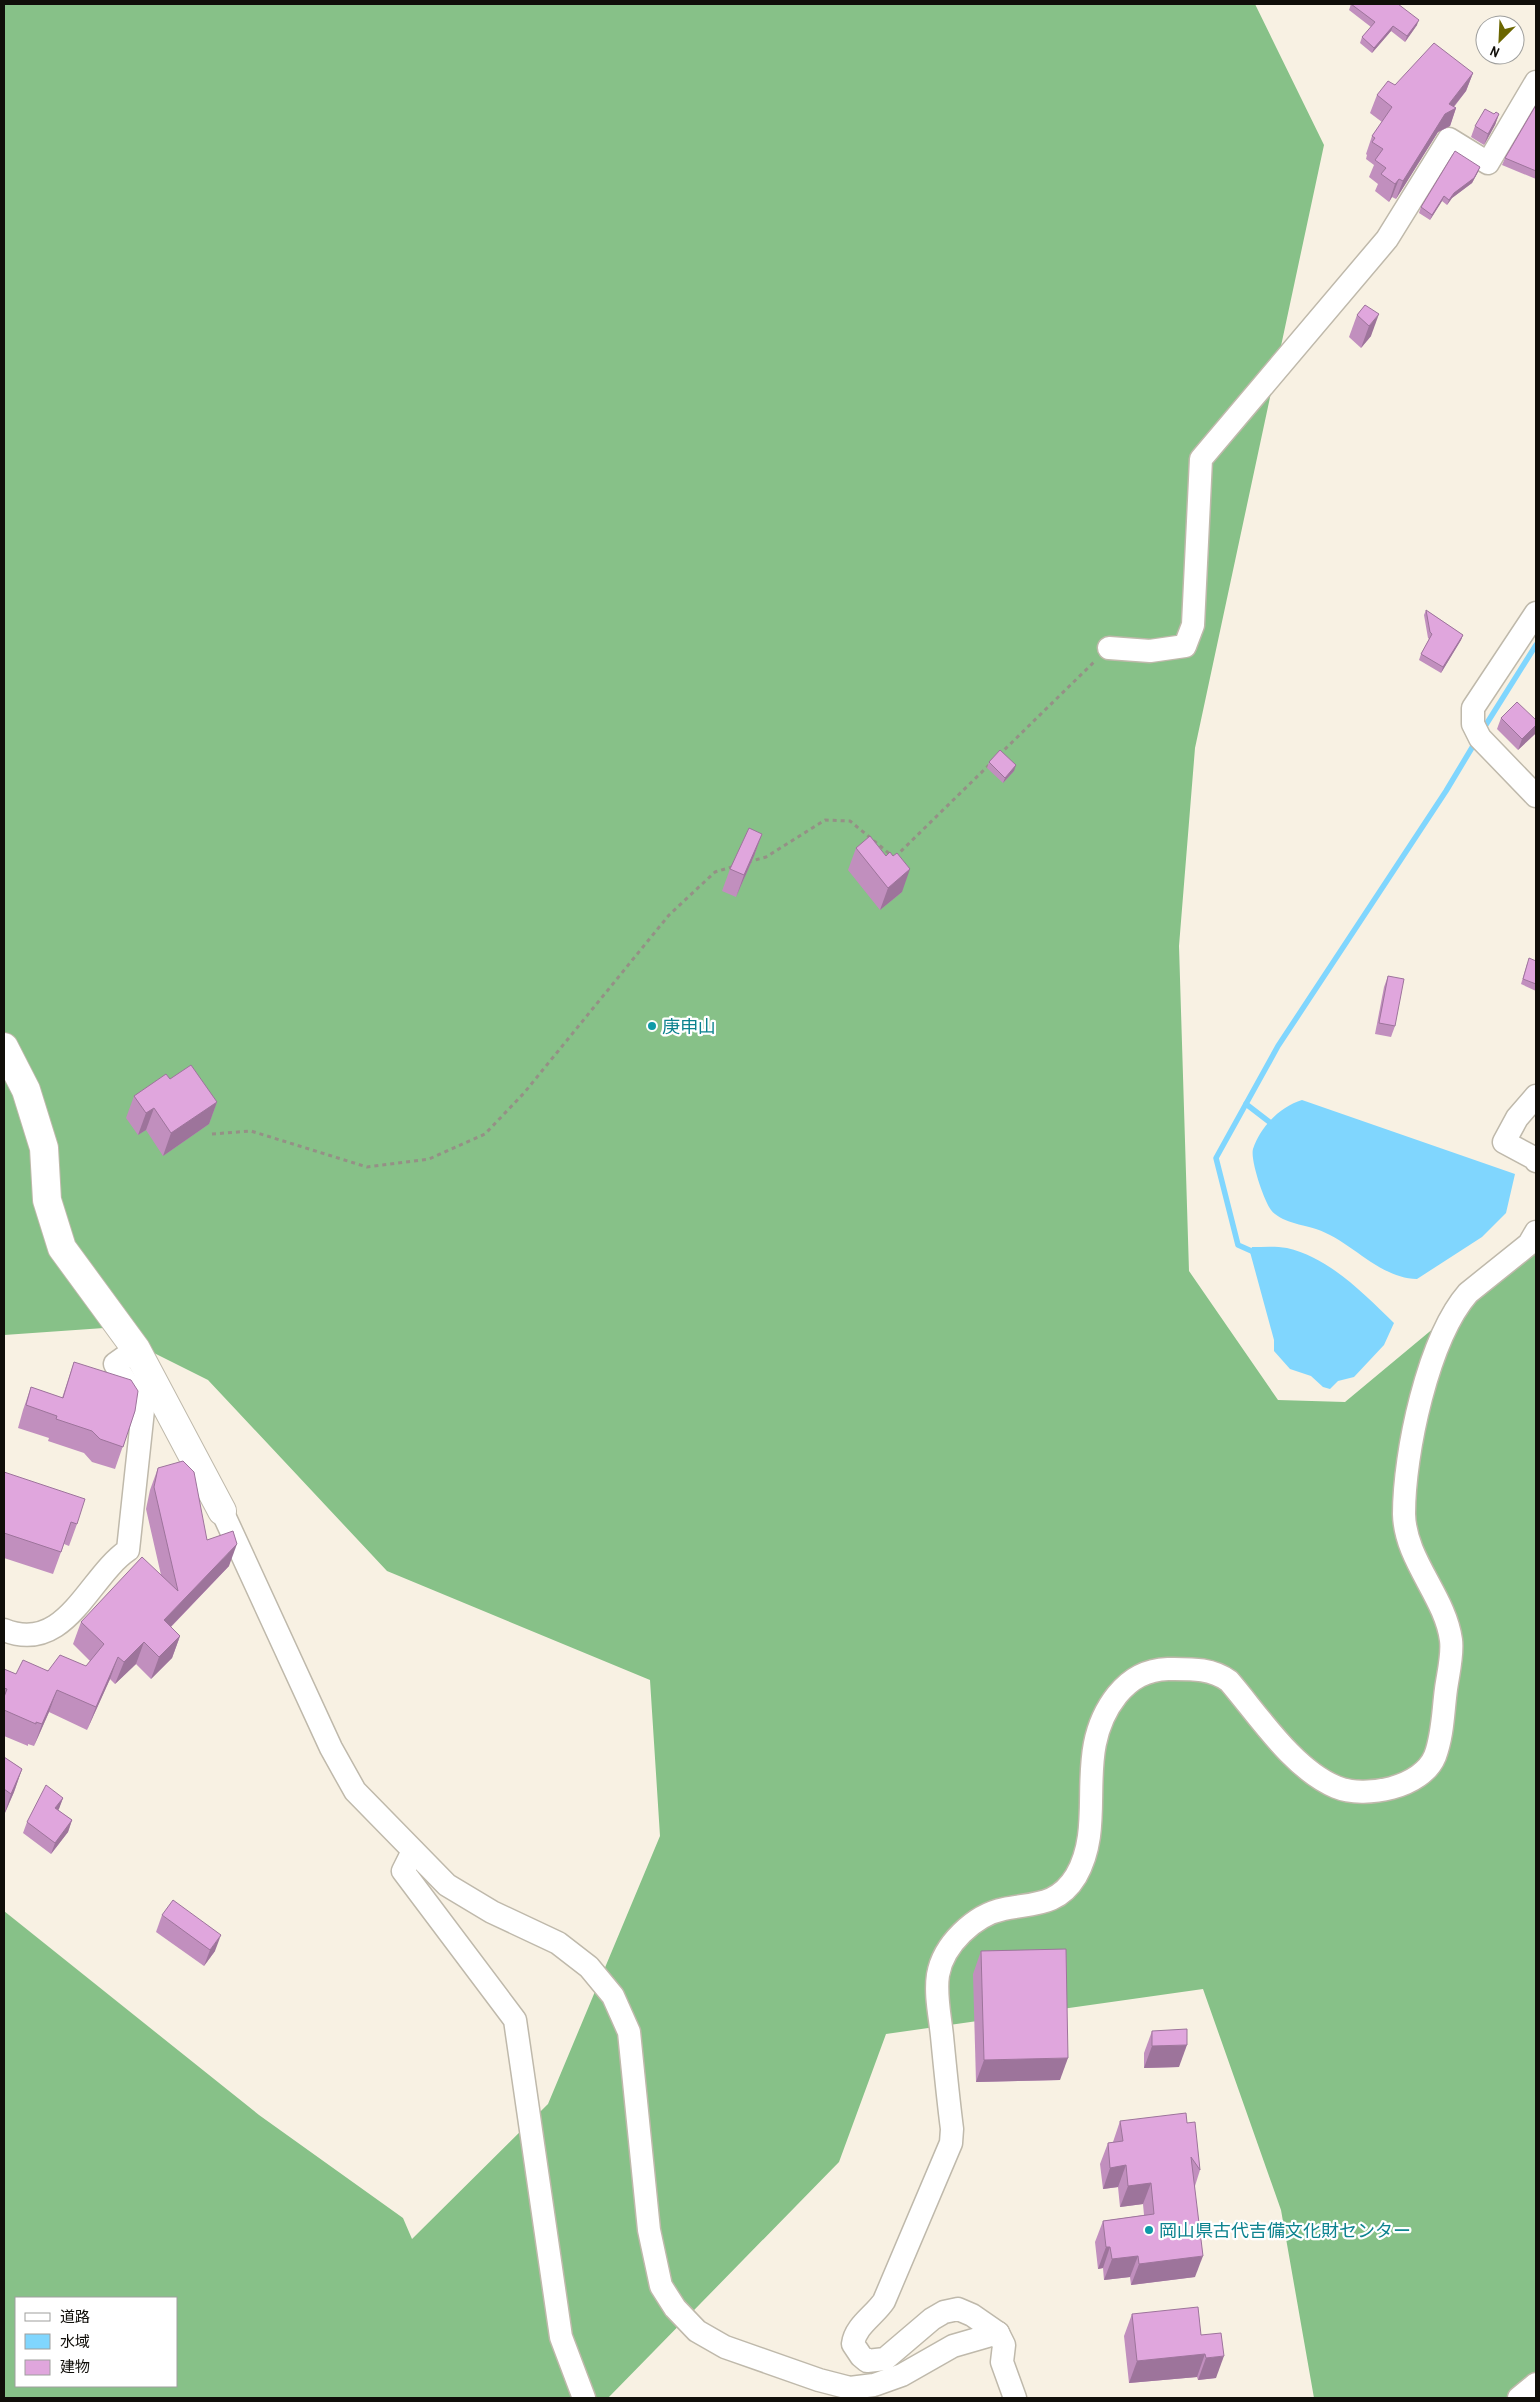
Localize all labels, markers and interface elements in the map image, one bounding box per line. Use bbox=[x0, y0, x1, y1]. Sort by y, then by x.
north arrow bbox=[1475, 15, 1525, 65]
text: N bbox=[1487, 42, 1502, 62]
place label: 庚申山 bbox=[662, 1014, 716, 1039]
marker: 庚申山 bbox=[646, 1020, 658, 1032]
place label: 岡山県古代吉備文化財センター bbox=[1159, 2218, 1411, 2243]
marker: 岡山県古代吉備文化財センター bbox=[1143, 2224, 1155, 2236]
legend bbox=[15, 2297, 178, 2387]
text: 道路 bbox=[60, 2306, 90, 2327]
text: 水域 bbox=[60, 2331, 90, 2352]
text: 建物 bbox=[60, 2356, 90, 2377]

